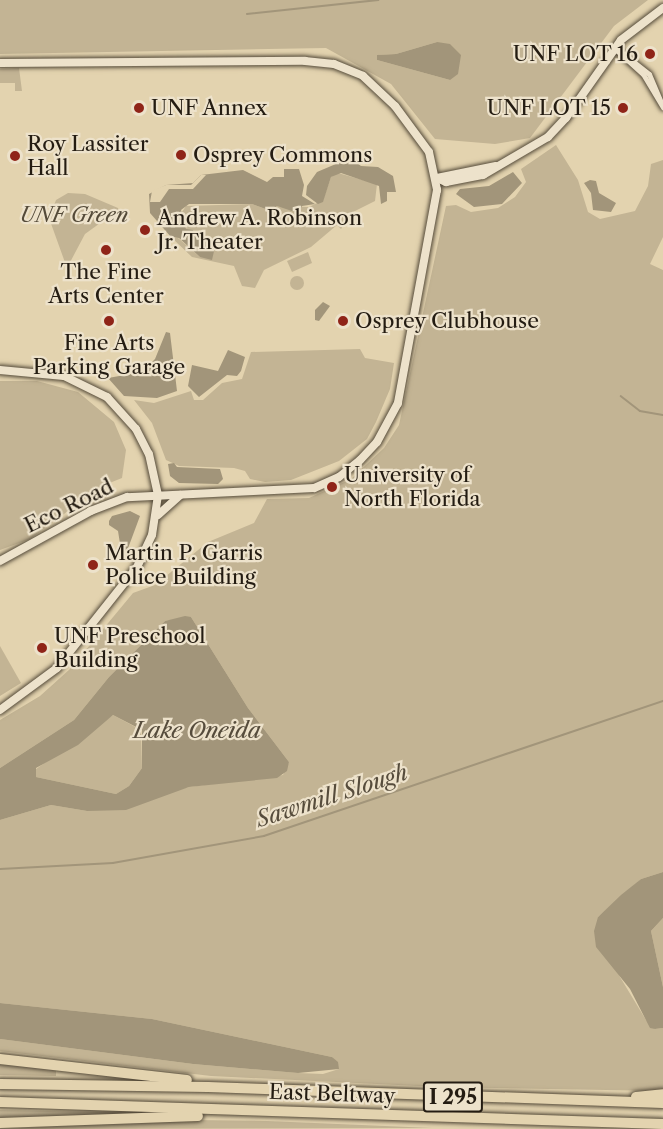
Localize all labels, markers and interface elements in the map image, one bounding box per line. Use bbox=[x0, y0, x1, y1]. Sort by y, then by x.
place label: UNF LOT 16 bbox=[512, 41, 638, 67]
marker: UNF LOT 16 bbox=[643, 47, 657, 61]
place label: UNF Annex bbox=[151, 95, 269, 121]
place label: UNF LOT 15 bbox=[485, 95, 611, 121]
marker: UNF Annex bbox=[132, 101, 146, 115]
marker: UNF LOT 15 bbox=[616, 101, 630, 115]
place label: Roy Lassiter Hall bbox=[27, 131, 149, 181]
place label: Osprey Commons bbox=[193, 142, 373, 168]
marker: Osprey Commons bbox=[174, 148, 188, 162]
marker: Roy Lassiter Hall bbox=[8, 149, 22, 163]
park label: UNF Green bbox=[20, 202, 128, 228]
place label: Andrew A. Robinson Jr. Theater bbox=[157, 205, 364, 255]
marker: Andrew A. Robinson Jr. Theater bbox=[138, 223, 152, 237]
marker: The Fine Arts Center bbox=[99, 243, 113, 257]
place label: The Fine Arts Center bbox=[48, 259, 164, 309]
place label: Osprey Clubhouse bbox=[355, 308, 540, 334]
marker: Fine Arts Parking Garage bbox=[102, 314, 116, 328]
marker: Osprey Clubhouse bbox=[336, 314, 350, 328]
place label: Fine Arts Parking Garage bbox=[33, 330, 185, 380]
place label: University of North Florida bbox=[344, 462, 480, 512]
street label: Eco Road bbox=[20, 474, 118, 538]
marker: University of North Florida bbox=[325, 480, 339, 494]
place label: Martin P. Garris Police Building bbox=[105, 540, 263, 590]
marker: Martin P. Garris Police Building bbox=[86, 558, 100, 572]
place label: UNF Preschool Building bbox=[54, 623, 206, 673]
marker: UNF Preschool Building bbox=[35, 641, 49, 655]
water label: Lake Oneida bbox=[133, 718, 261, 744]
water label: Sawmill Slough bbox=[253, 759, 411, 833]
street label: East Beltway bbox=[268, 1079, 396, 1109]
road number: I 295 bbox=[422, 1080, 484, 1114]

